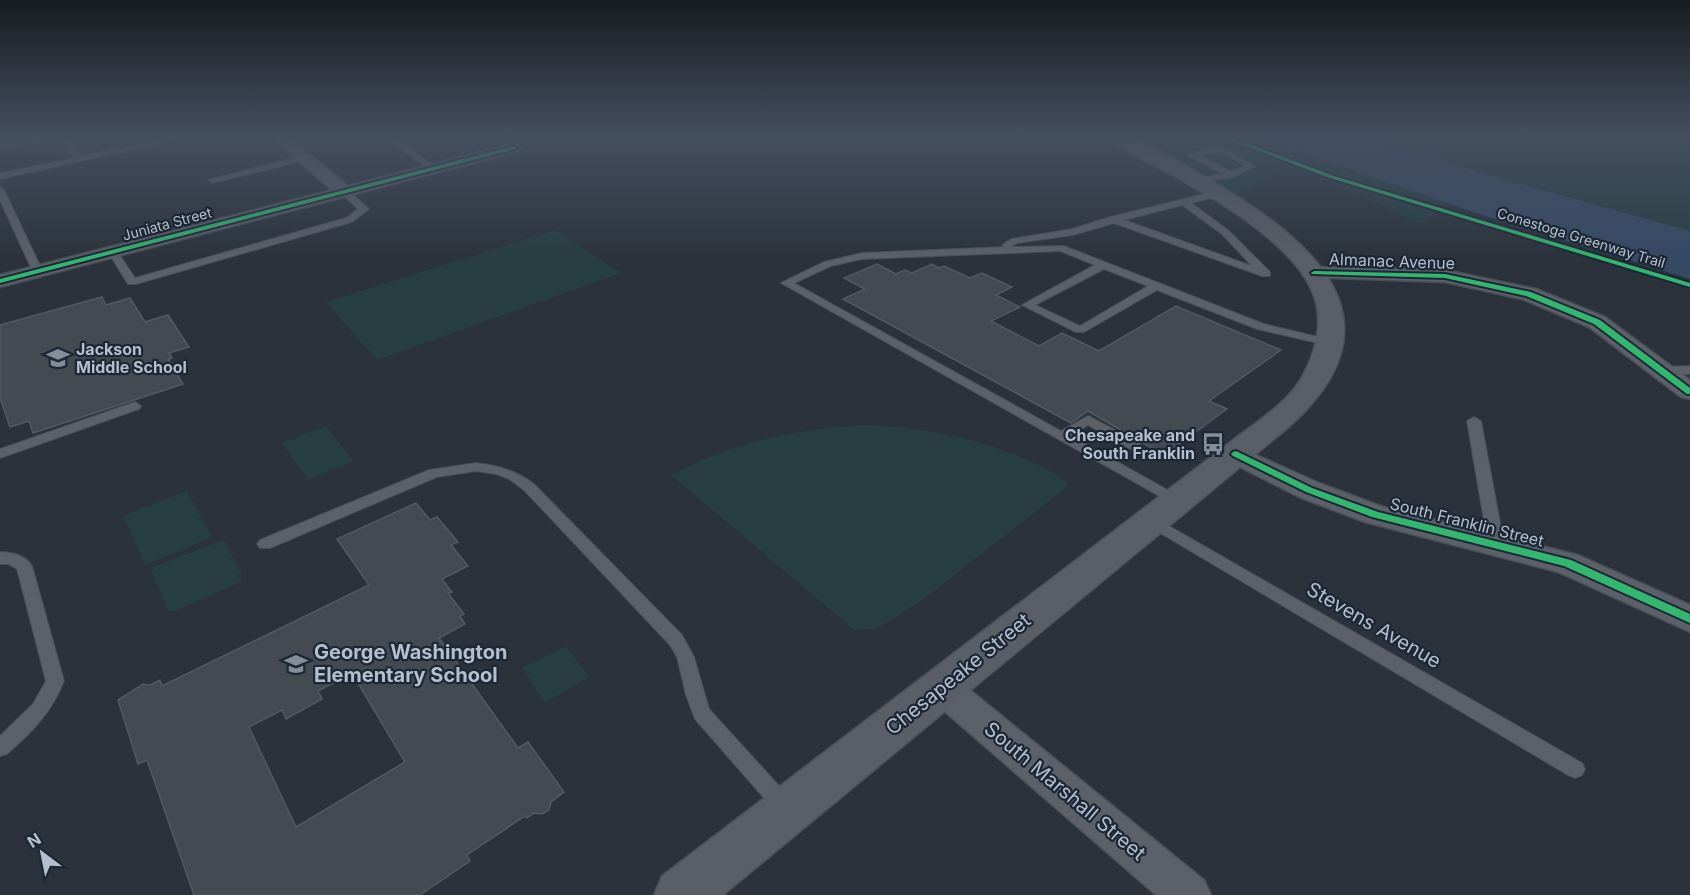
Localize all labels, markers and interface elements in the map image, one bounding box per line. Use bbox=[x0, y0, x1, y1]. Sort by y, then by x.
street label: Juniata Street bbox=[120, 203, 214, 244]
street label: Conestoga Greenway Trail bbox=[1495, 204, 1667, 271]
street label: Almanac Avenue bbox=[1329, 249, 1455, 273]
place label: Jackson Middle School bbox=[76, 339, 187, 377]
school or university icon: Jackson Middle School bbox=[45, 345, 71, 371]
place label: Chesapeake and South Franklin bbox=[1065, 425, 1195, 463]
bus stop icon: Chesapeake and South Franklin bbox=[1200, 431, 1226, 457]
street label: South Franklin Street bbox=[1388, 493, 1546, 551]
street label: Stevens Avenue bbox=[1303, 577, 1445, 673]
street label: Chesapeake Street bbox=[881, 608, 1036, 740]
place label: George Washington Elementary School bbox=[314, 640, 507, 687]
school or university icon: George Washington Elementary School bbox=[283, 651, 309, 677]
street label: South Marshall Street bbox=[980, 717, 1151, 866]
north arrow bbox=[12, 823, 72, 883]
text: N bbox=[24, 829, 45, 852]

